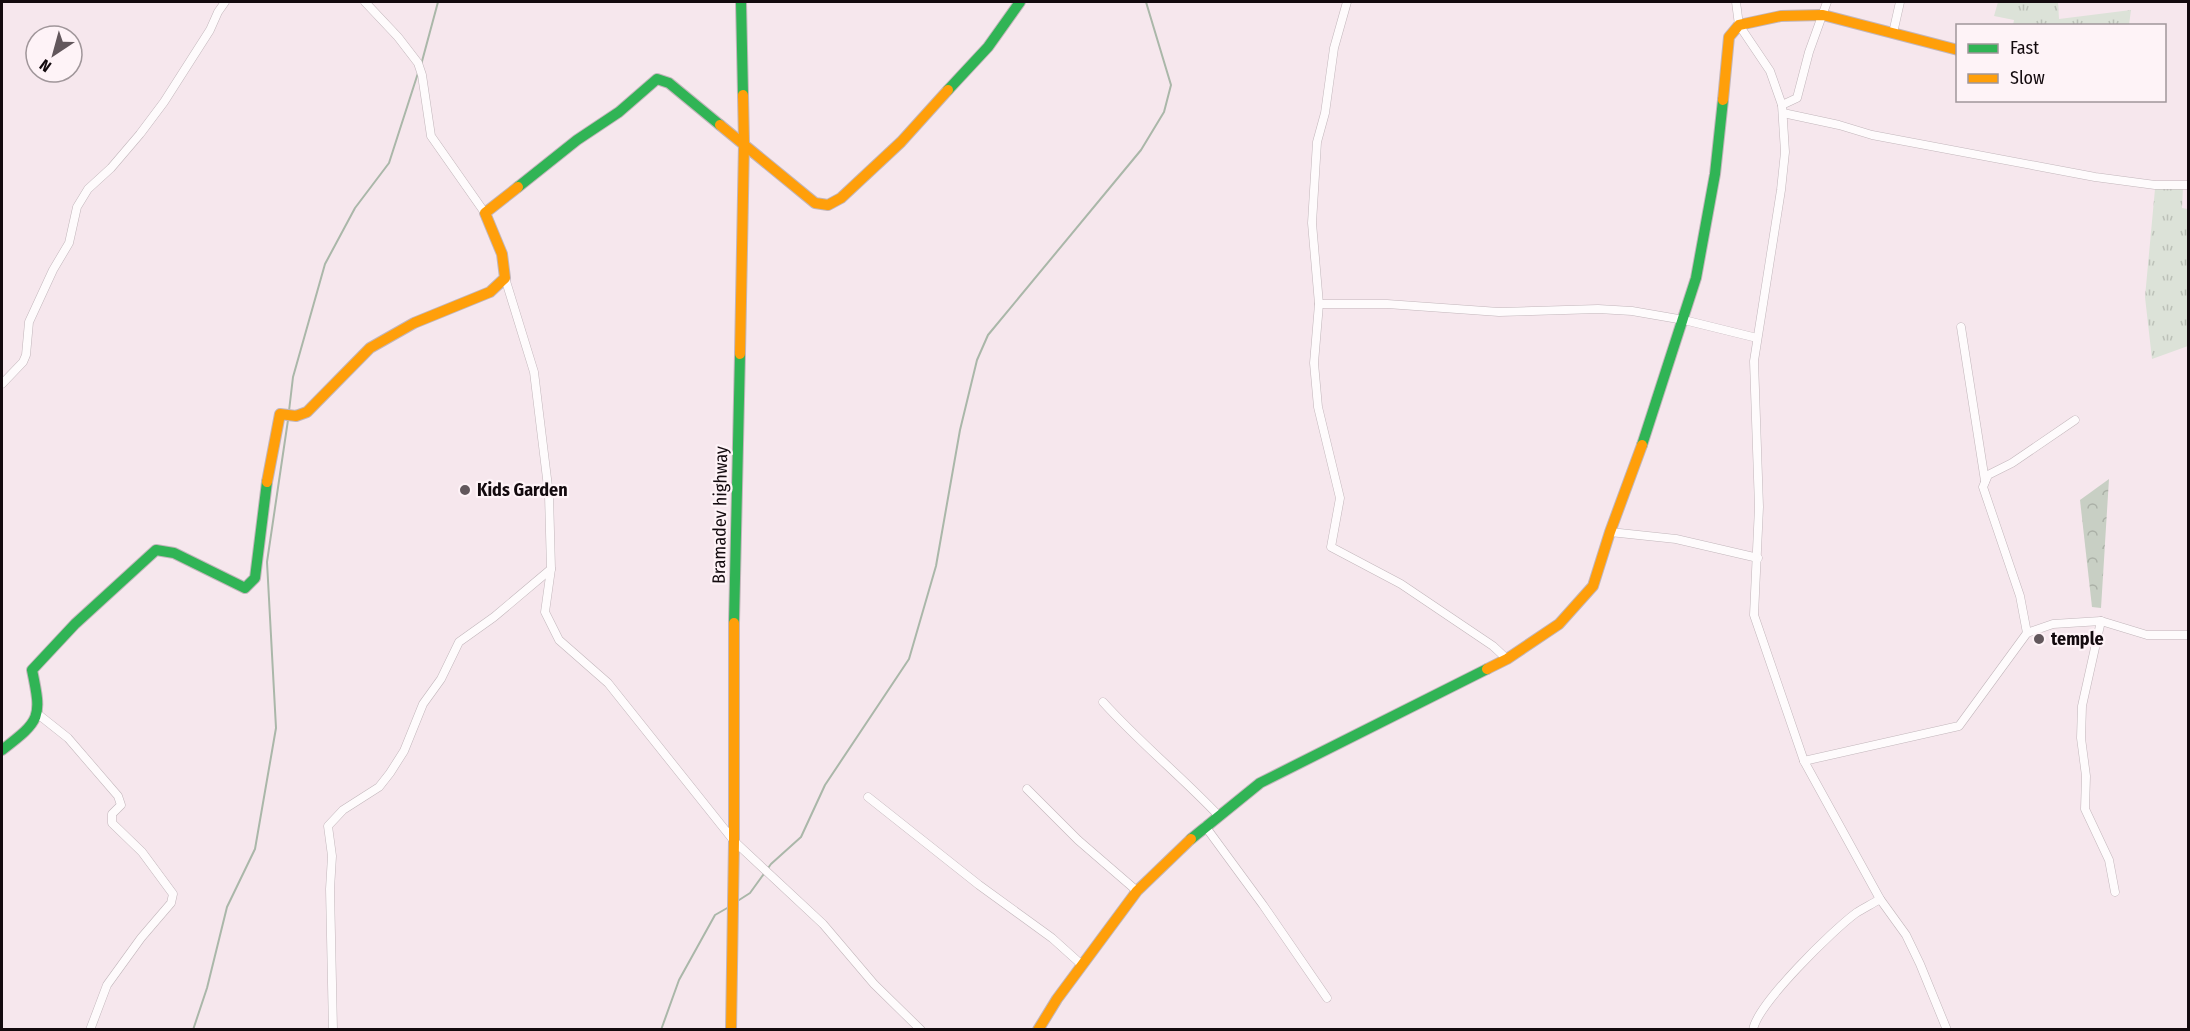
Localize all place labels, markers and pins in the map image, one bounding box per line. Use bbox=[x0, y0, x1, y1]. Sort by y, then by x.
place label: Kids Garden bbox=[477, 479, 568, 501]
marker: Kids Garden bbox=[458, 483, 472, 497]
place label: temple bbox=[2051, 628, 2104, 650]
marker: temple bbox=[2032, 632, 2046, 646]

